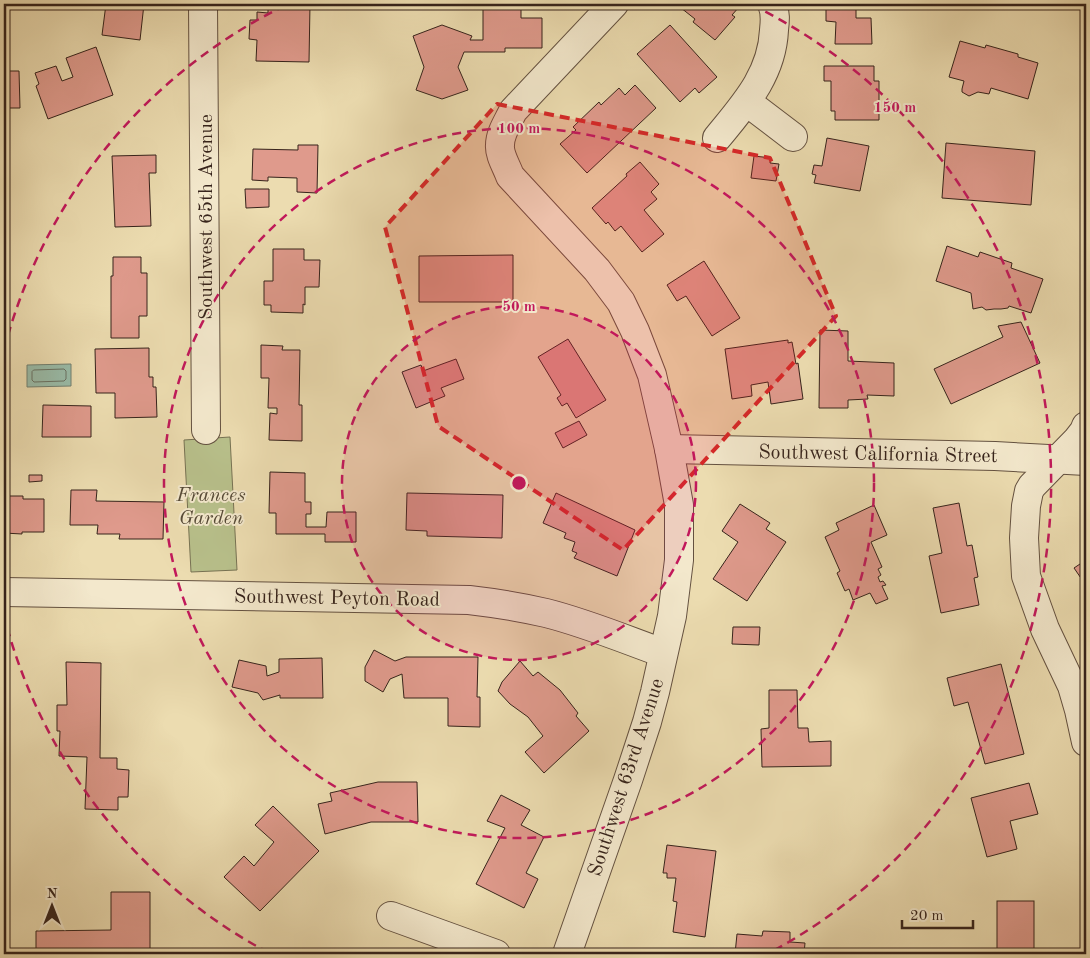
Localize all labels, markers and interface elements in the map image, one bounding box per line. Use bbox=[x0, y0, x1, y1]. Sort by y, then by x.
text: 150 m bbox=[874, 101, 916, 116]
street label: Southwest 65th Avenue bbox=[197, 114, 217, 320]
text: 100 m bbox=[498, 122, 540, 137]
text: 50 m bbox=[502, 300, 536, 315]
street label: Southwest California Street bbox=[758, 443, 998, 467]
centre of rings bbox=[510, 474, 528, 492]
park label: Frances Garden bbox=[175, 486, 246, 529]
street label: Southwest Peyton Road bbox=[234, 587, 440, 611]
street label: Southwest 63rd Avenue bbox=[585, 676, 668, 879]
north arrow bbox=[28, 880, 78, 930]
text: N bbox=[47, 887, 58, 901]
scale bar bbox=[902, 898, 974, 930]
text: 20 m bbox=[910, 909, 944, 924]

